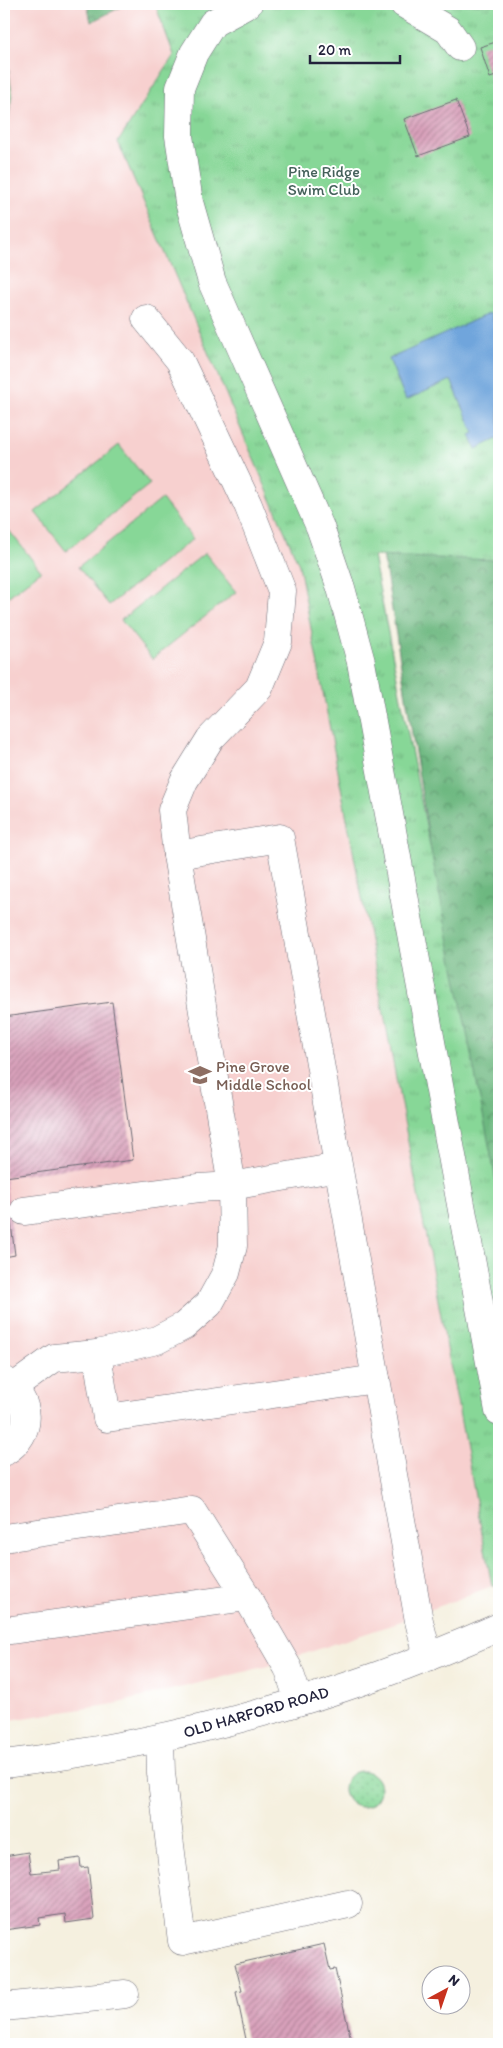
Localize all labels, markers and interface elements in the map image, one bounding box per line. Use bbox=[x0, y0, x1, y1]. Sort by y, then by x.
scale bar bbox=[310, 32, 400, 64]
text: 20 m bbox=[318, 41, 352, 59]
park label: Pine Ridge Swim Club bbox=[288, 162, 360, 199]
place label: Pine Grove Middle School bbox=[216, 1057, 312, 1094]
school or university icon: Pine Grove Middle School bbox=[187, 1062, 213, 1088]
street label: OLD HARFORD ROAD bbox=[181, 1682, 331, 1742]
north arrow bbox=[420, 1966, 470, 2016]
text: N bbox=[445, 1971, 463, 1990]

